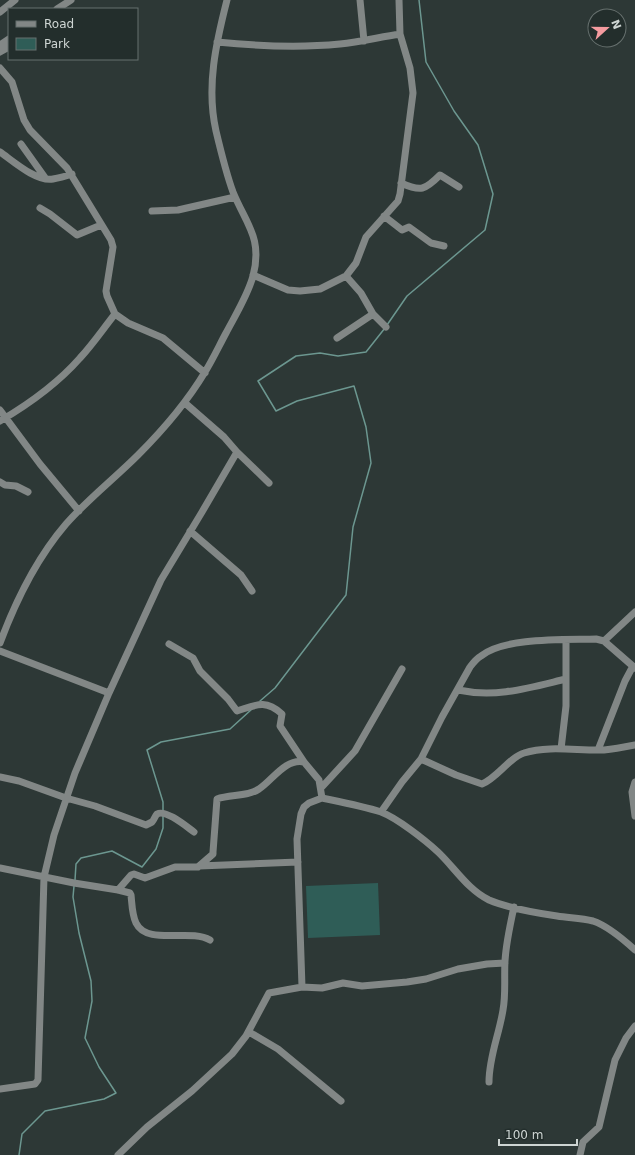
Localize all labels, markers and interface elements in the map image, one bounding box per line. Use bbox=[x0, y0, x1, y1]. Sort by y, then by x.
legend bbox=[8, 8, 138, 60]
north arrow bbox=[587, 8, 627, 48]
text: Road bbox=[44, 17, 74, 31]
text: N bbox=[608, 18, 624, 31]
text: Park bbox=[44, 37, 70, 51]
scale bar bbox=[499, 1121, 577, 1147]
text: 100 m bbox=[505, 1128, 543, 1142]

